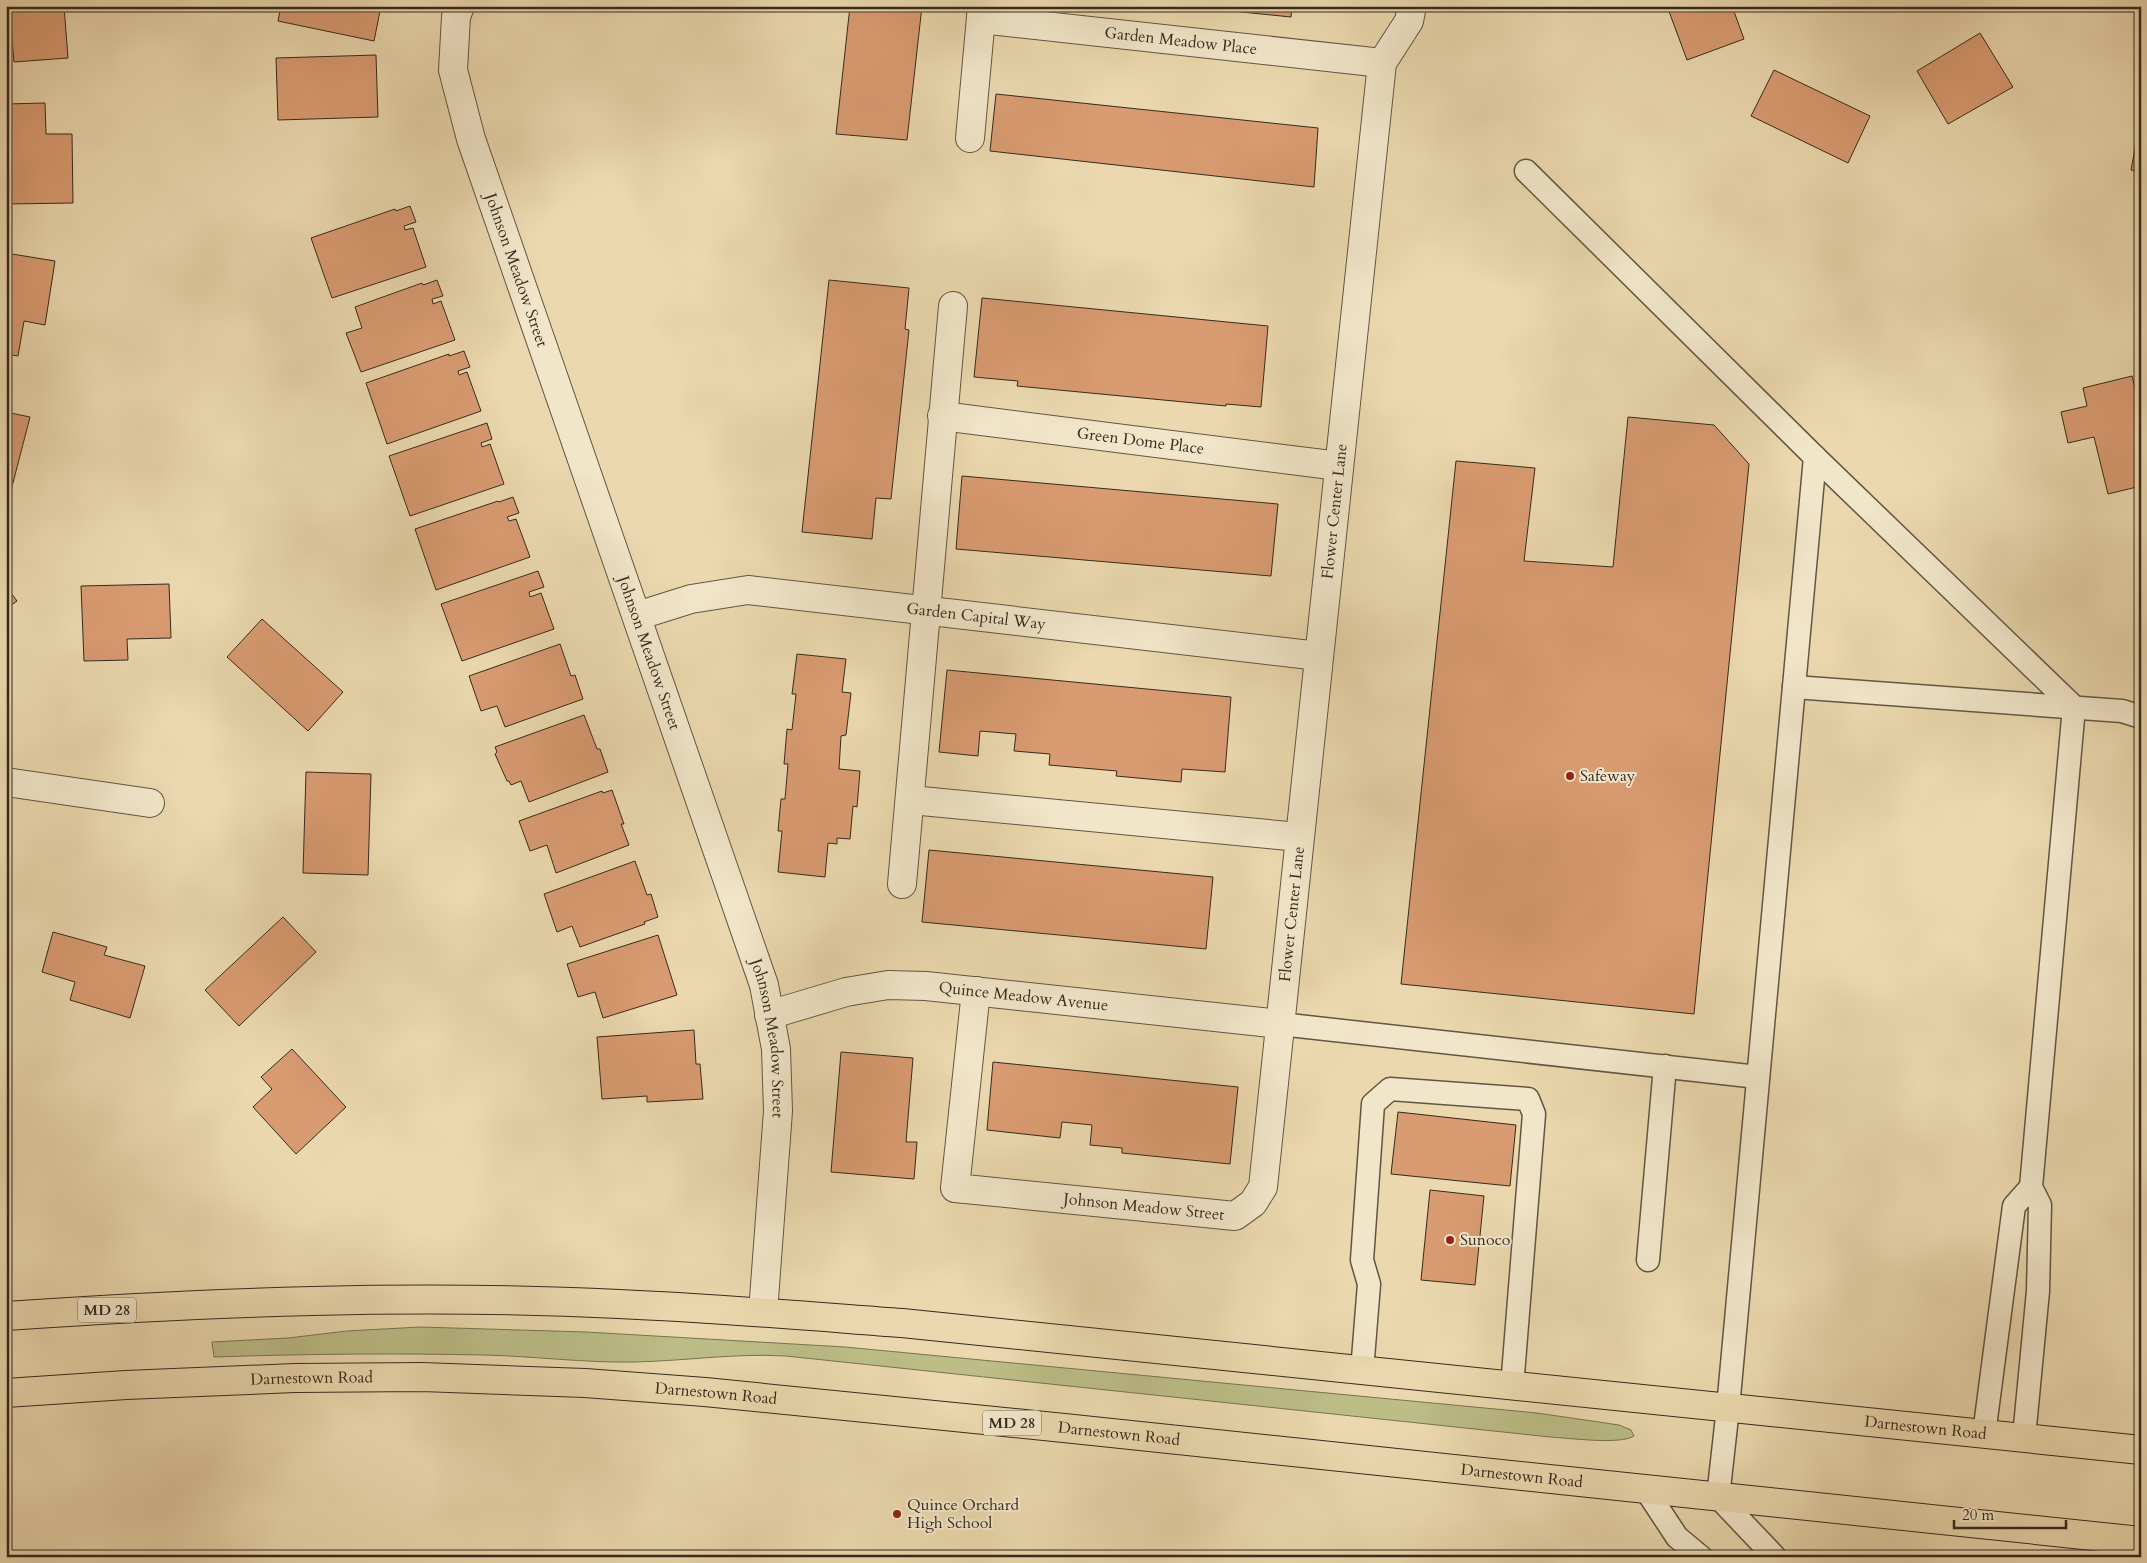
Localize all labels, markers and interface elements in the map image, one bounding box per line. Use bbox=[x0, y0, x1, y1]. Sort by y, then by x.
street label: Garden Meadow Place bbox=[1103, 22, 1258, 60]
street label: Johnson Meadow Street bbox=[479, 188, 553, 350]
street label: Green Dome Place bbox=[1075, 422, 1205, 460]
street label: Flower Center Lane bbox=[1316, 443, 1353, 580]
street label: Johnson Meadow Street bbox=[612, 571, 686, 733]
street label: Garden Capital Way bbox=[905, 597, 1048, 635]
place label: Safeway bbox=[1580, 765, 1636, 787]
marker: Safeway bbox=[1564, 770, 1576, 782]
street label: Flower Center Lane bbox=[1274, 845, 1310, 983]
street label: Johnson Meadow Street bbox=[744, 954, 789, 1119]
street label: Quince Meadow Avenue bbox=[938, 976, 1109, 1017]
street label: Johnson Meadow Street bbox=[1061, 1188, 1225, 1226]
place label: Sunoco bbox=[1460, 1229, 1511, 1251]
marker: Sunoco bbox=[1444, 1234, 1456, 1246]
road number: MD 28 bbox=[78, 1298, 136, 1322]
street label: Darnestown Road bbox=[250, 1366, 373, 1391]
street label: Darnestown Road bbox=[654, 1377, 779, 1410]
road number: MD 28 bbox=[983, 1410, 1041, 1436]
street label: Darnestown Road bbox=[1863, 1411, 1988, 1445]
street label: Darnestown Road bbox=[1057, 1416, 1182, 1451]
street label: Darnestown Road bbox=[1460, 1459, 1584, 1493]
place label: Quince Orchard High School bbox=[907, 1494, 1020, 1534]
scale bar bbox=[1954, 1498, 2067, 1530]
text: 20 m bbox=[1962, 1505, 1994, 1525]
marker: Quince Orchard High School bbox=[891, 1508, 903, 1520]

